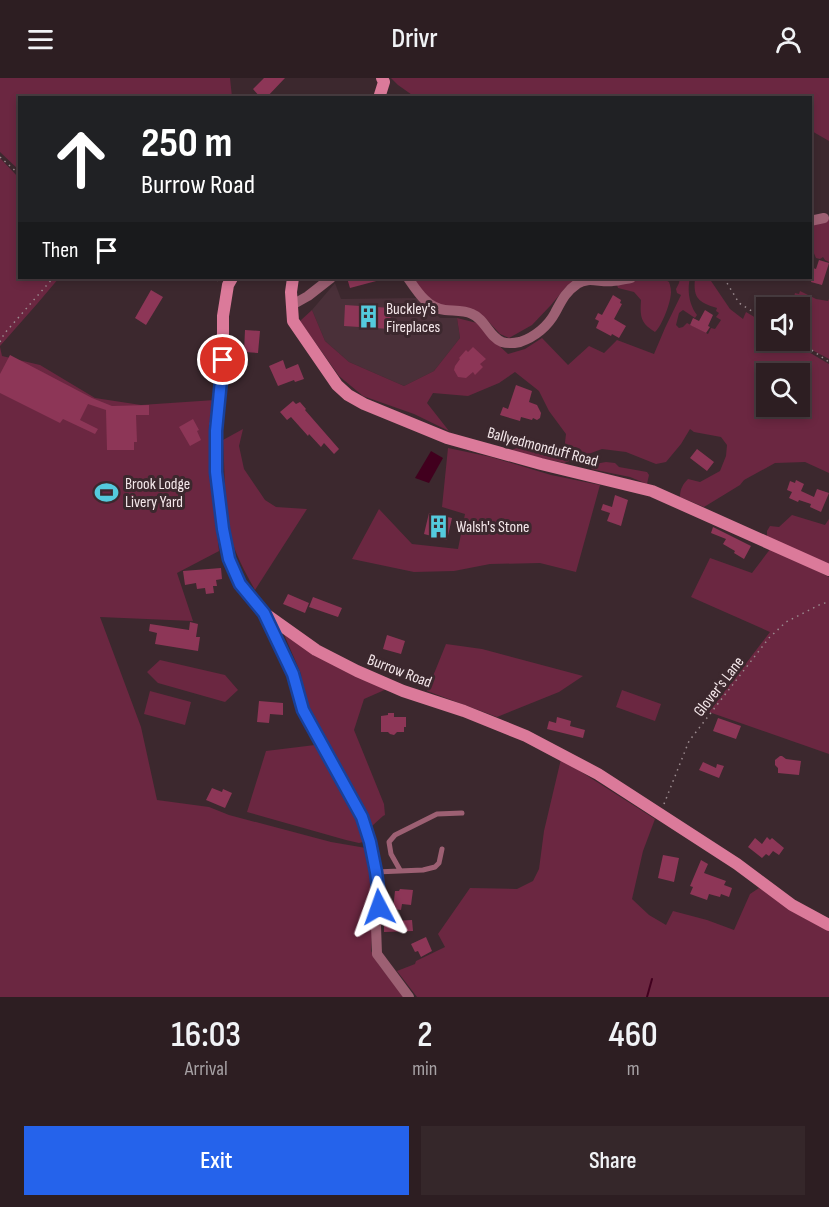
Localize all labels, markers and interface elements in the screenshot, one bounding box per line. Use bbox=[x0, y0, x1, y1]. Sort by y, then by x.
icon: menu bbox=[24, 23, 57, 56]
text: Drivr bbox=[391, 23, 438, 55]
icon: person bbox=[772, 23, 805, 56]
text: 250 m bbox=[141, 118, 232, 169]
icon: ahead bbox=[42, 120, 120, 198]
text: Burrow Road bbox=[141, 169, 255, 201]
icon: arrive bbox=[90, 234, 123, 267]
text: Then bbox=[42, 237, 78, 264]
map controls bbox=[756, 297, 810, 417]
button: sound bbox=[756, 297, 810, 351]
place label: Buckley's Fireplaces bbox=[386, 300, 441, 337]
building icon: Buckley's Fireplaces bbox=[355, 304, 381, 330]
pin bbox=[197, 334, 248, 385]
icon: arrive bbox=[206, 343, 239, 376]
button: search bbox=[756, 363, 810, 417]
street label: Ballyedmonduff Road bbox=[485, 424, 600, 471]
place label: Brook Lodge Livery Yard bbox=[125, 475, 190, 512]
sports icon: Brook Lodge Livery Yard bbox=[94, 479, 120, 505]
building icon: Walsh's Stone bbox=[425, 513, 451, 539]
place label: Walsh's Stone bbox=[456, 518, 529, 537]
street label: Burrow Road bbox=[365, 650, 434, 692]
street label: Glover's Lane bbox=[690, 653, 748, 721]
position arrow bbox=[347, 875, 411, 939]
text: 16:03 bbox=[171, 1014, 241, 1057]
text: 2 bbox=[417, 1014, 433, 1057]
text: 460 bbox=[609, 1014, 658, 1057]
text: Arrival bbox=[185, 1057, 228, 1081]
text: min bbox=[412, 1057, 437, 1081]
text: m bbox=[627, 1057, 640, 1081]
button: Exit bbox=[24, 1126, 409, 1195]
button: Share bbox=[421, 1126, 805, 1195]

